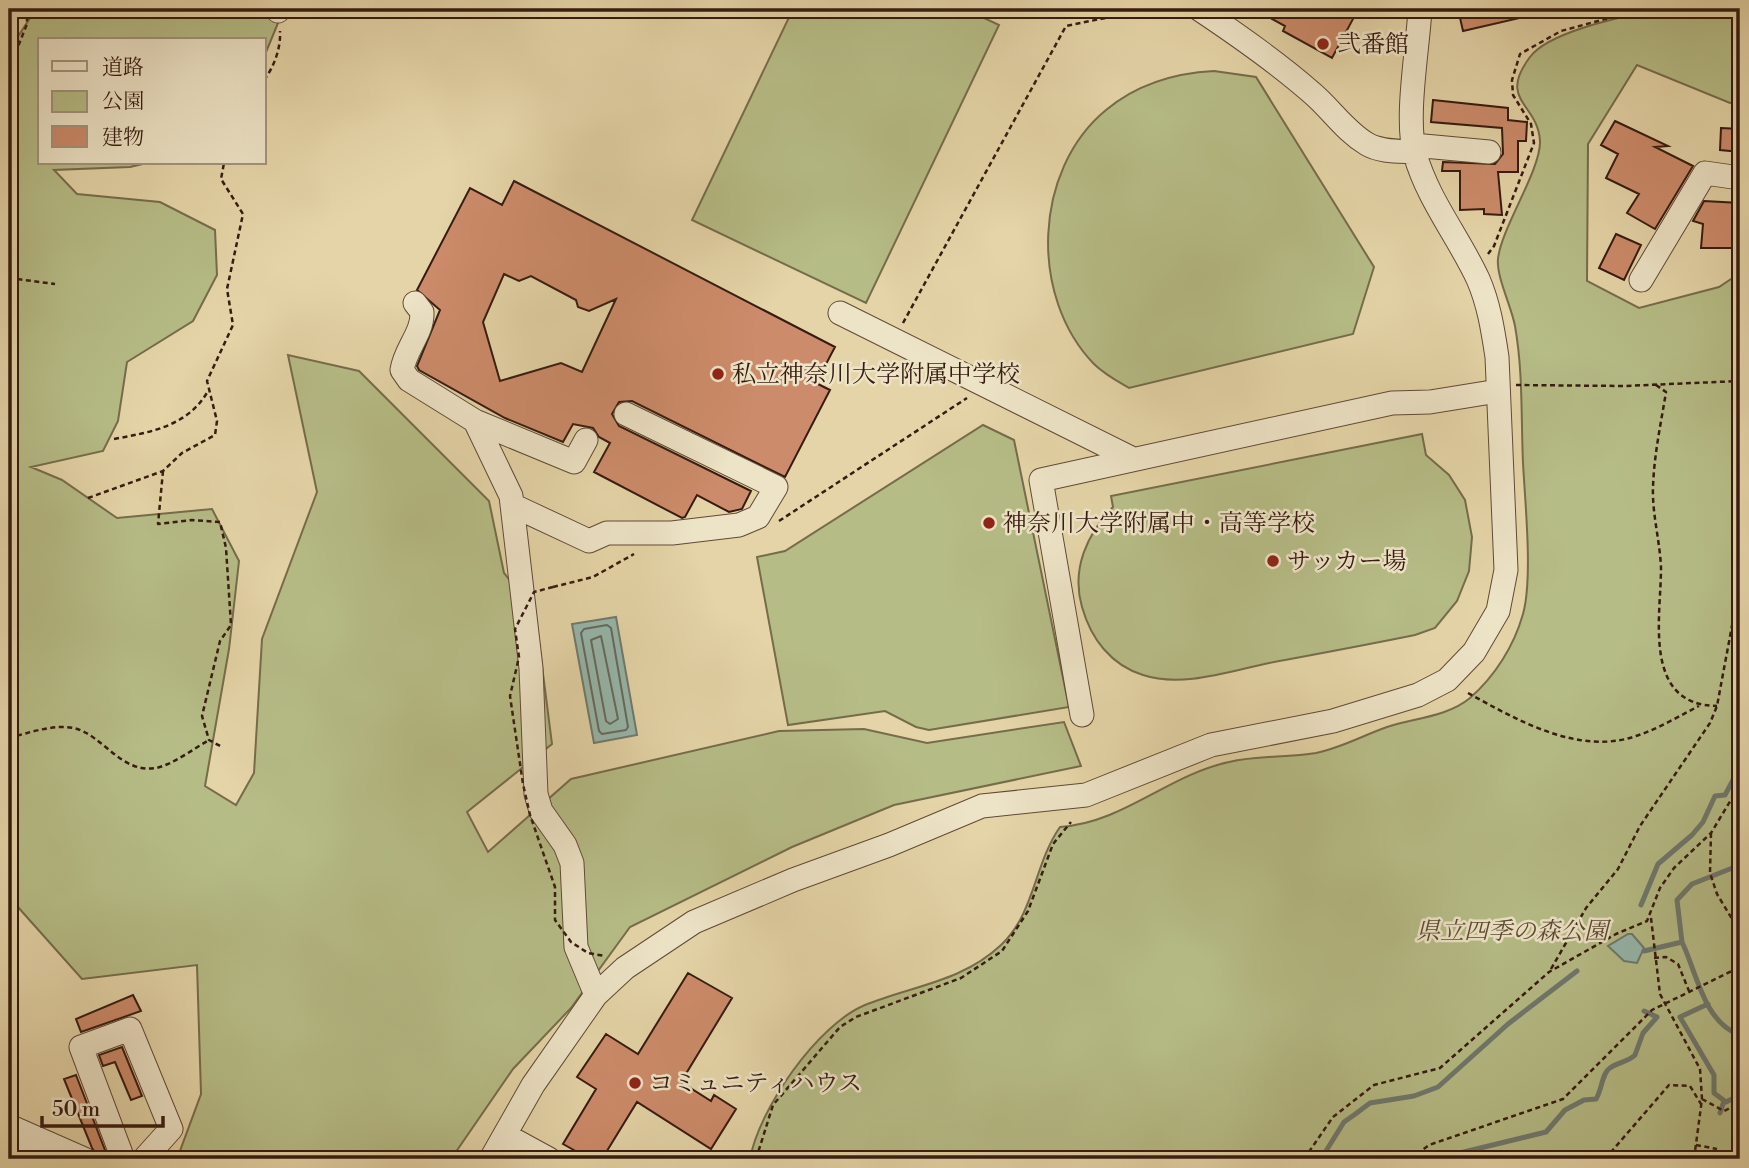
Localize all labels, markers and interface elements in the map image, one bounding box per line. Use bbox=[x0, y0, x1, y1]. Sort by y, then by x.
place label: 弐番館 bbox=[1337, 30, 1409, 60]
marker: 弐番館 bbox=[1315, 36, 1331, 52]
legend bbox=[38, 38, 266, 164]
text: 道路 bbox=[102, 55, 144, 81]
text: 公園 bbox=[102, 89, 144, 115]
text: 建物 bbox=[102, 125, 144, 151]
place label: 私立神奈川大学附属中学校 bbox=[732, 360, 1020, 390]
marker: 私立神奈川大学附属中学校 bbox=[710, 366, 726, 382]
place label: 神奈川大学附属中・高等学校 bbox=[1003, 509, 1315, 539]
marker: 神奈川大学附属中・高等学校 bbox=[981, 515, 997, 531]
place label: サッカー場 bbox=[1287, 547, 1407, 577]
marker: サッカー場 bbox=[1265, 553, 1281, 569]
park label: 県立四季の森公園 bbox=[1416, 917, 1612, 947]
place label: コミュニティハウス bbox=[649, 1069, 862, 1099]
marker: コミュニティハウス bbox=[627, 1075, 643, 1091]
scale bar bbox=[42, 1084, 163, 1128]
text: 50 m bbox=[52, 1097, 100, 1123]

